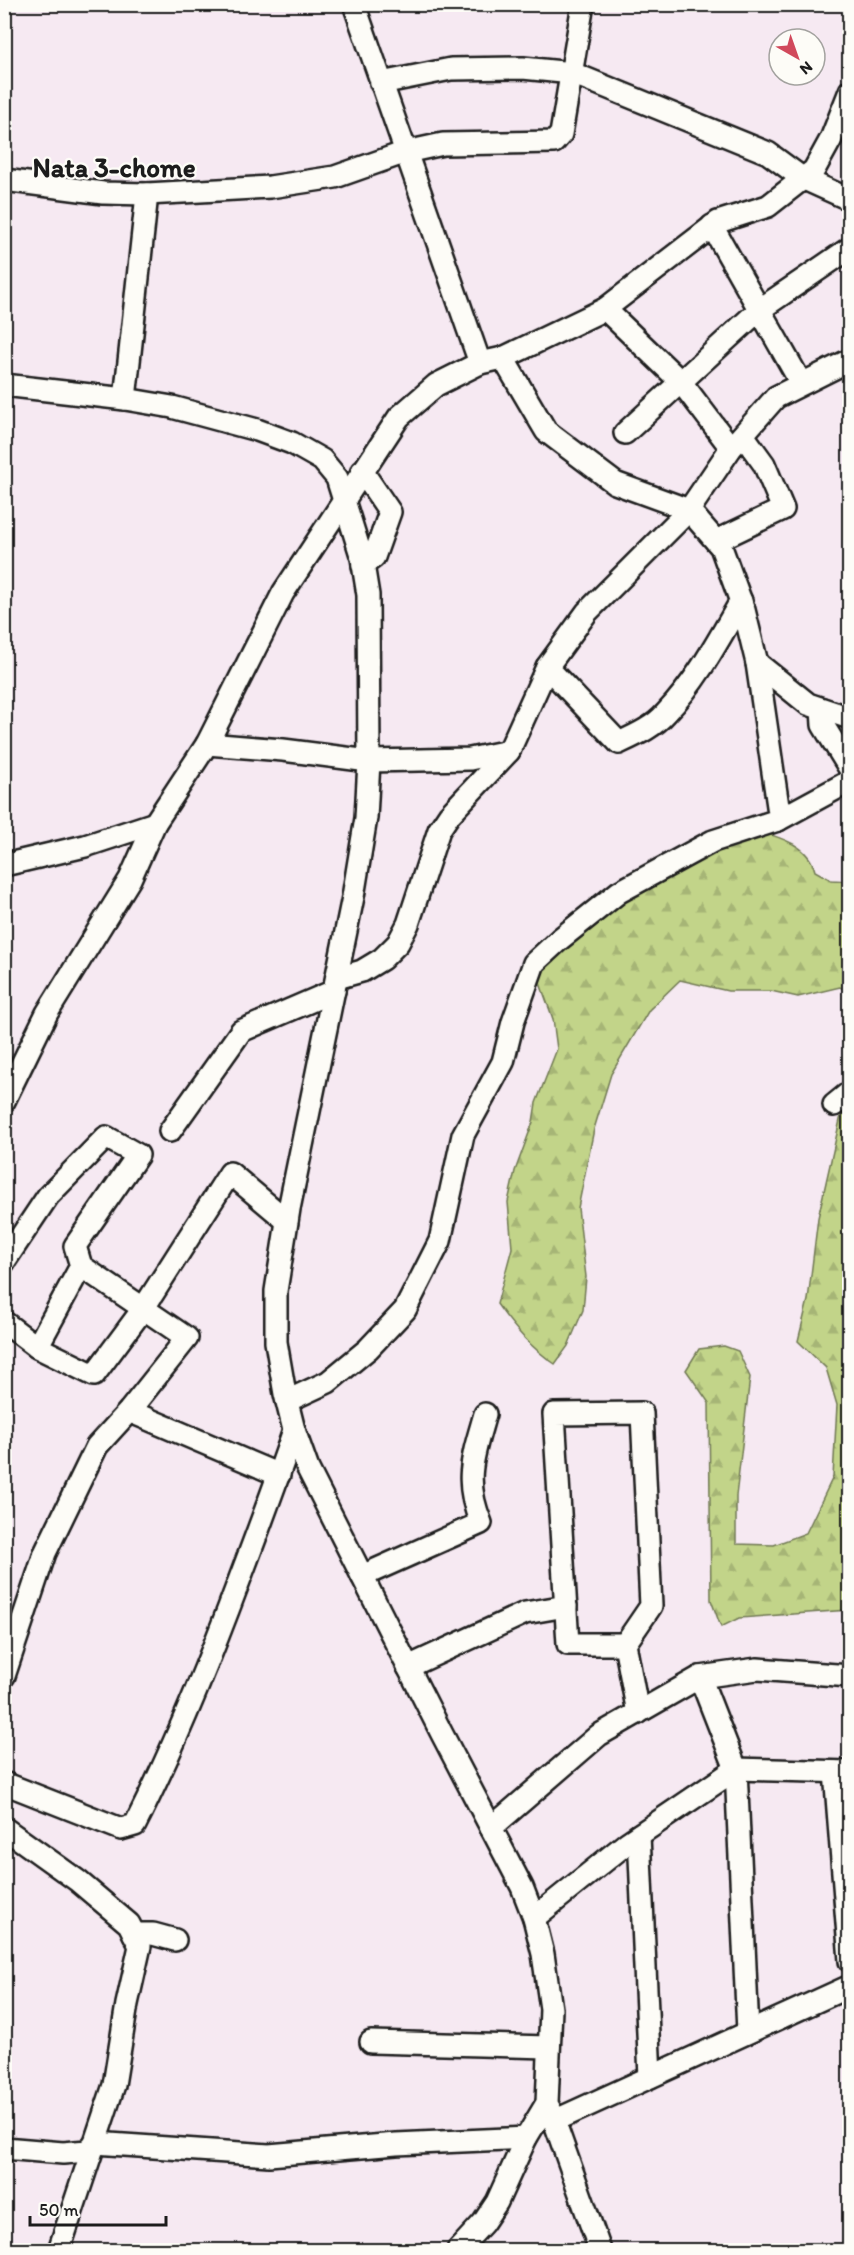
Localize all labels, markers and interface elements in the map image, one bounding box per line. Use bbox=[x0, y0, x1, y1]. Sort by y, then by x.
north arrow bbox=[767, 27, 827, 87]
text: N bbox=[796, 57, 817, 79]
district label: Nata 3-chome bbox=[32, 151, 196, 184]
scale bar bbox=[30, 2189, 166, 2227]
text: 50 m bbox=[39, 2199, 79, 2221]

